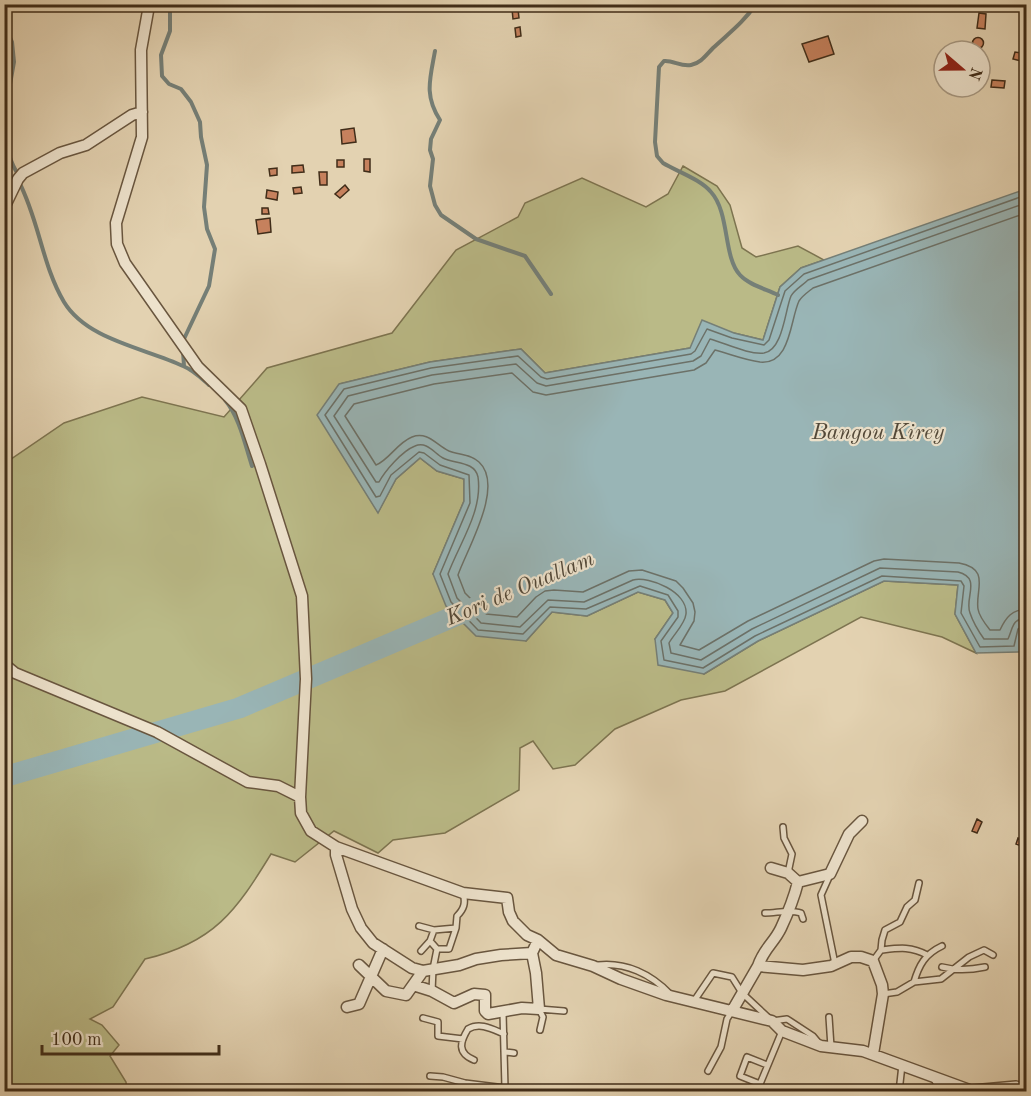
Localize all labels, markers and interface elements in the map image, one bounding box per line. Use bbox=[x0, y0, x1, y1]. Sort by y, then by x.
north arrow bbox=[932, 39, 992, 99]
text: N bbox=[964, 65, 984, 83]
water label: Bangou Kirey bbox=[811, 422, 945, 444]
water label: Kori de Ouallam bbox=[442, 548, 598, 631]
scale bar bbox=[42, 1018, 219, 1056]
text: 100 m bbox=[51, 1031, 102, 1049]

